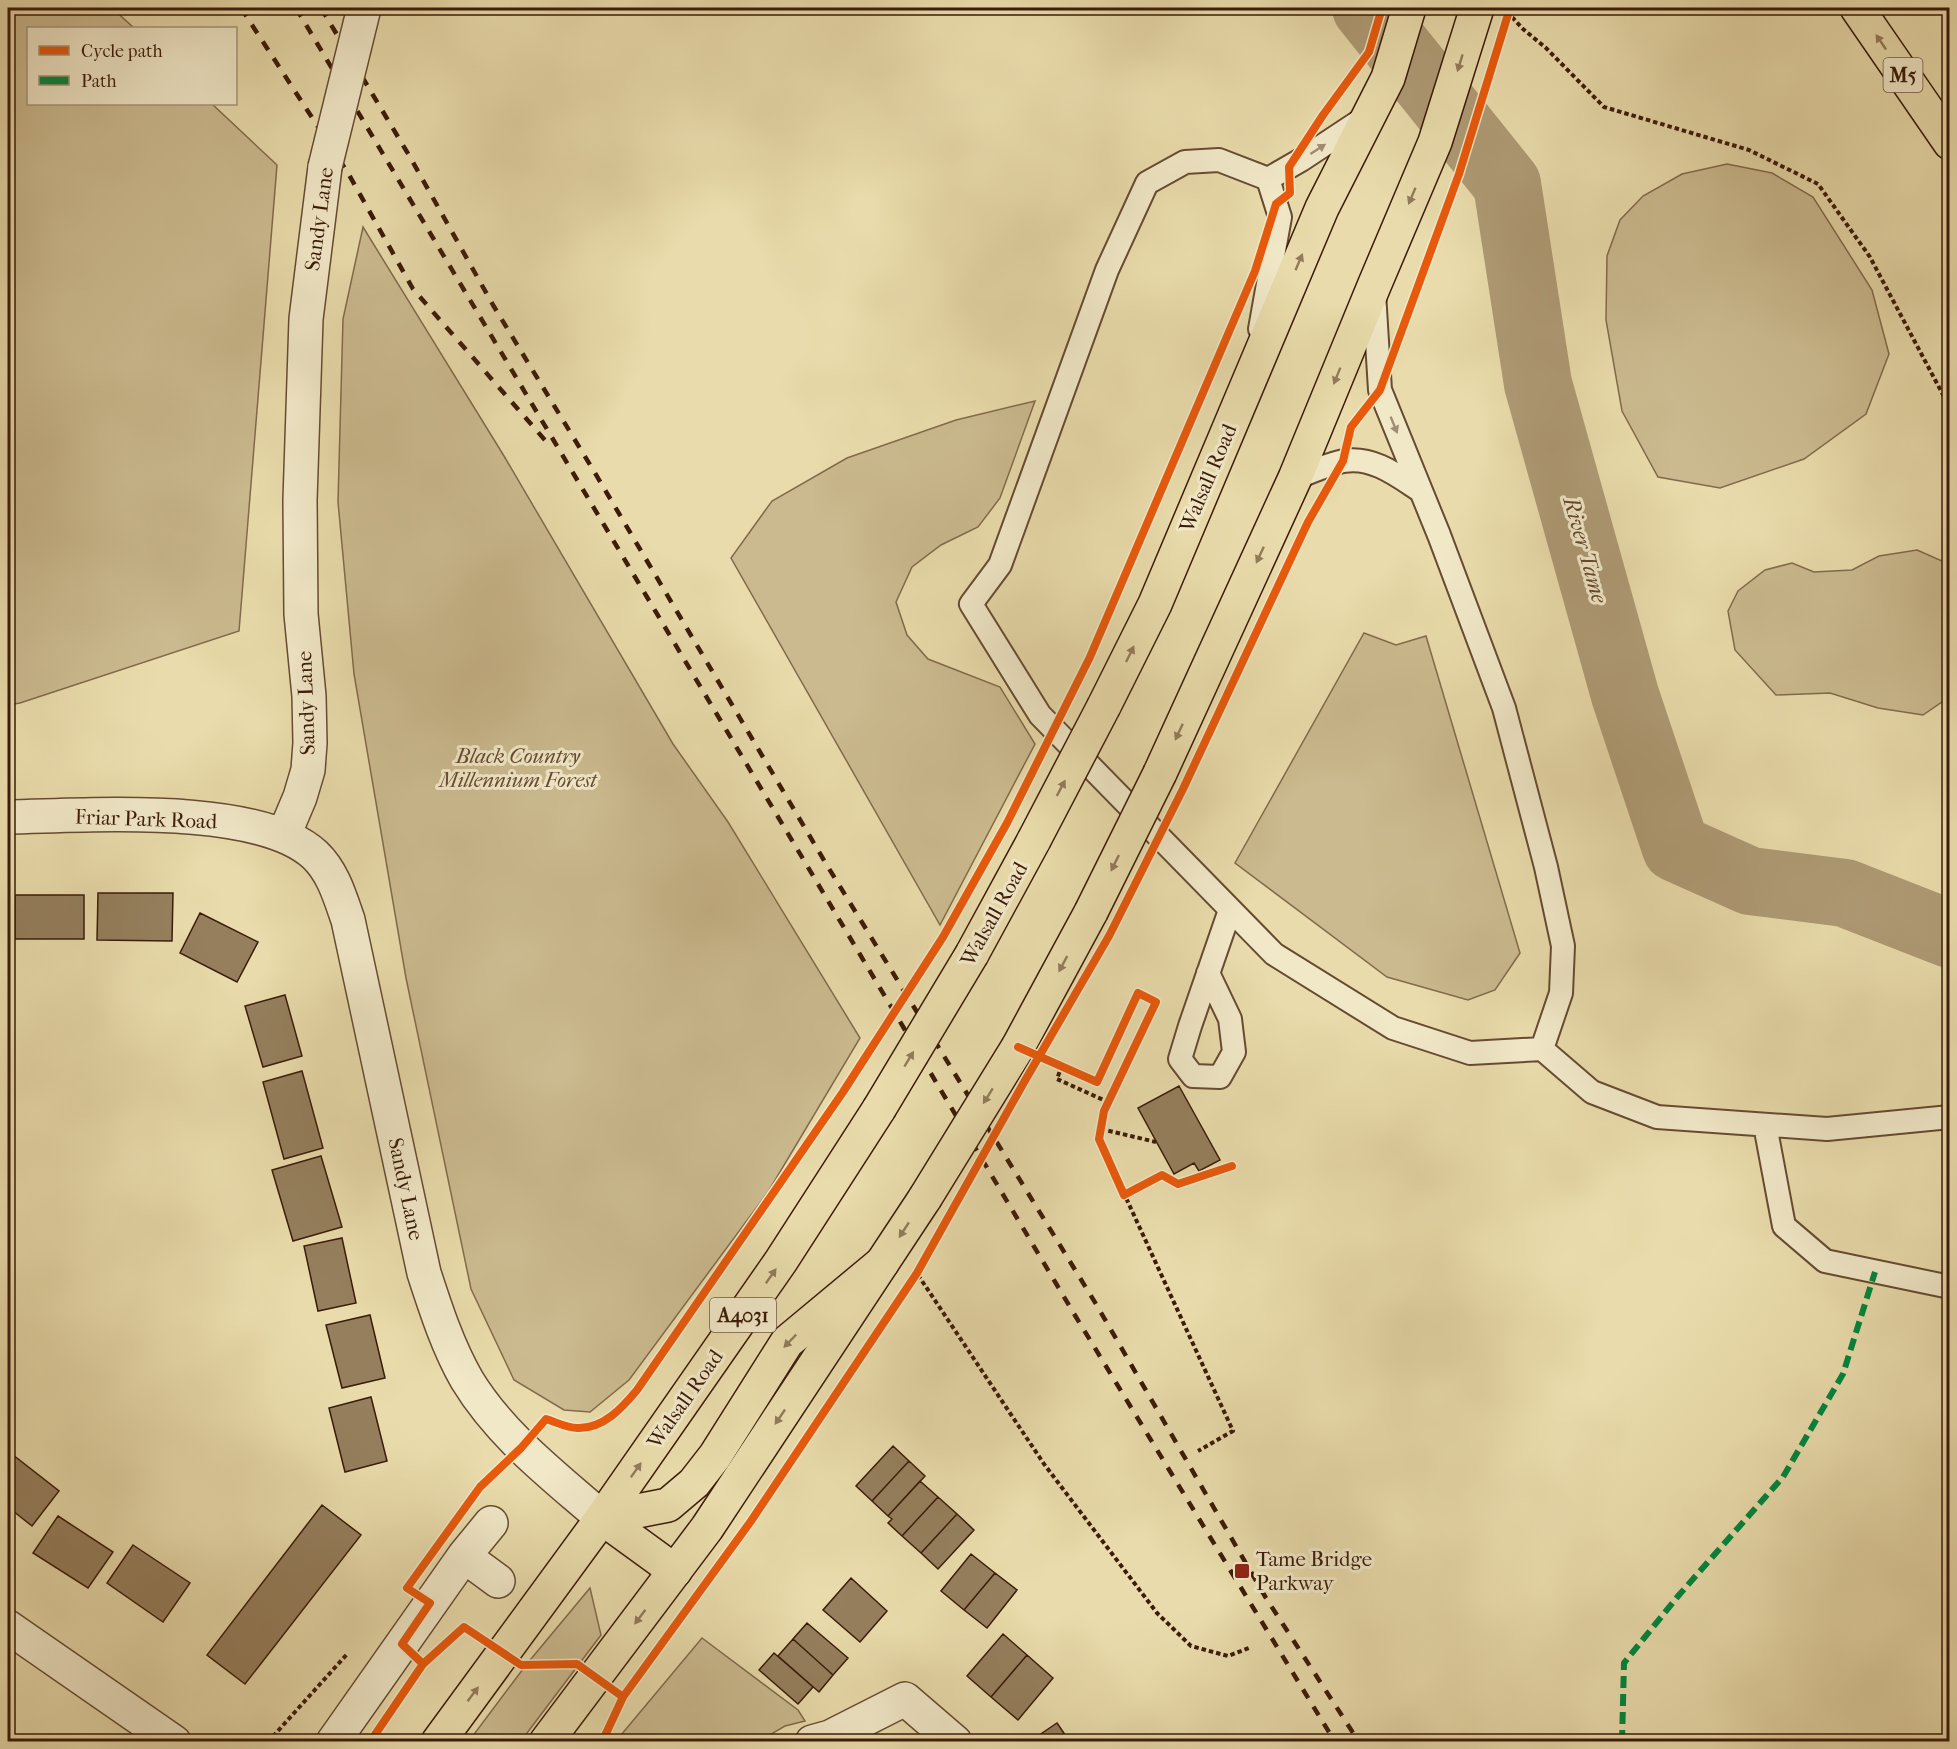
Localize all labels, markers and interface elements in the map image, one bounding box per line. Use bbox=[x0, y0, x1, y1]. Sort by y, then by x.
legend bbox=[27, 27, 237, 105]
one-way arrow bbox=[1875, 35, 1887, 51]
text: Cycle path bbox=[81, 41, 162, 62]
one-way arrow bbox=[1455, 54, 1464, 72]
road number: M5 bbox=[1884, 58, 1922, 92]
text: Path bbox=[81, 71, 117, 92]
one-way arrow bbox=[1310, 144, 1326, 155]
street label: Sandy Lane bbox=[300, 166, 338, 272]
one-way arrow bbox=[1407, 187, 1417, 205]
one-way arrow bbox=[1294, 253, 1304, 271]
one-way arrow bbox=[1332, 367, 1342, 385]
one-way arrow bbox=[1390, 417, 1400, 435]
street label: Walsall Road bbox=[1174, 420, 1242, 537]
water label: River Tame bbox=[1557, 492, 1613, 607]
one-way arrow bbox=[1255, 546, 1264, 563]
one-way arrow bbox=[1126, 645, 1135, 662]
street label: Sandy Lane bbox=[292, 650, 320, 756]
one-way arrow bbox=[1173, 723, 1183, 741]
park label: Black Country Millennium Forest bbox=[437, 744, 598, 792]
one-way arrow bbox=[1056, 780, 1066, 797]
street label: Friar Park Road bbox=[74, 805, 218, 833]
one-way arrow bbox=[1110, 855, 1120, 872]
street label: Walsall Road bbox=[955, 857, 1033, 971]
one-way arrow bbox=[1058, 955, 1068, 972]
one-way arrow bbox=[904, 1051, 915, 1067]
one-way arrow bbox=[982, 1088, 993, 1104]
street label: Sandy Lane bbox=[383, 1135, 429, 1243]
one-way arrow bbox=[898, 1222, 910, 1238]
one-way arrow bbox=[765, 1268, 777, 1284]
road number: A4031 bbox=[710, 1298, 776, 1332]
one-way arrow bbox=[783, 1334, 797, 1349]
street label: Walsall Road bbox=[642, 1345, 728, 1454]
one-way arrow bbox=[774, 1408, 786, 1424]
one-way arrow bbox=[630, 1463, 642, 1479]
place label: Tame Bridge Parkway bbox=[1256, 1547, 1372, 1595]
marker: Tame Bridge Parkway bbox=[1233, 1562, 1251, 1580]
one-way arrow bbox=[634, 1609, 646, 1625]
one-way arrow bbox=[467, 1687, 479, 1703]

